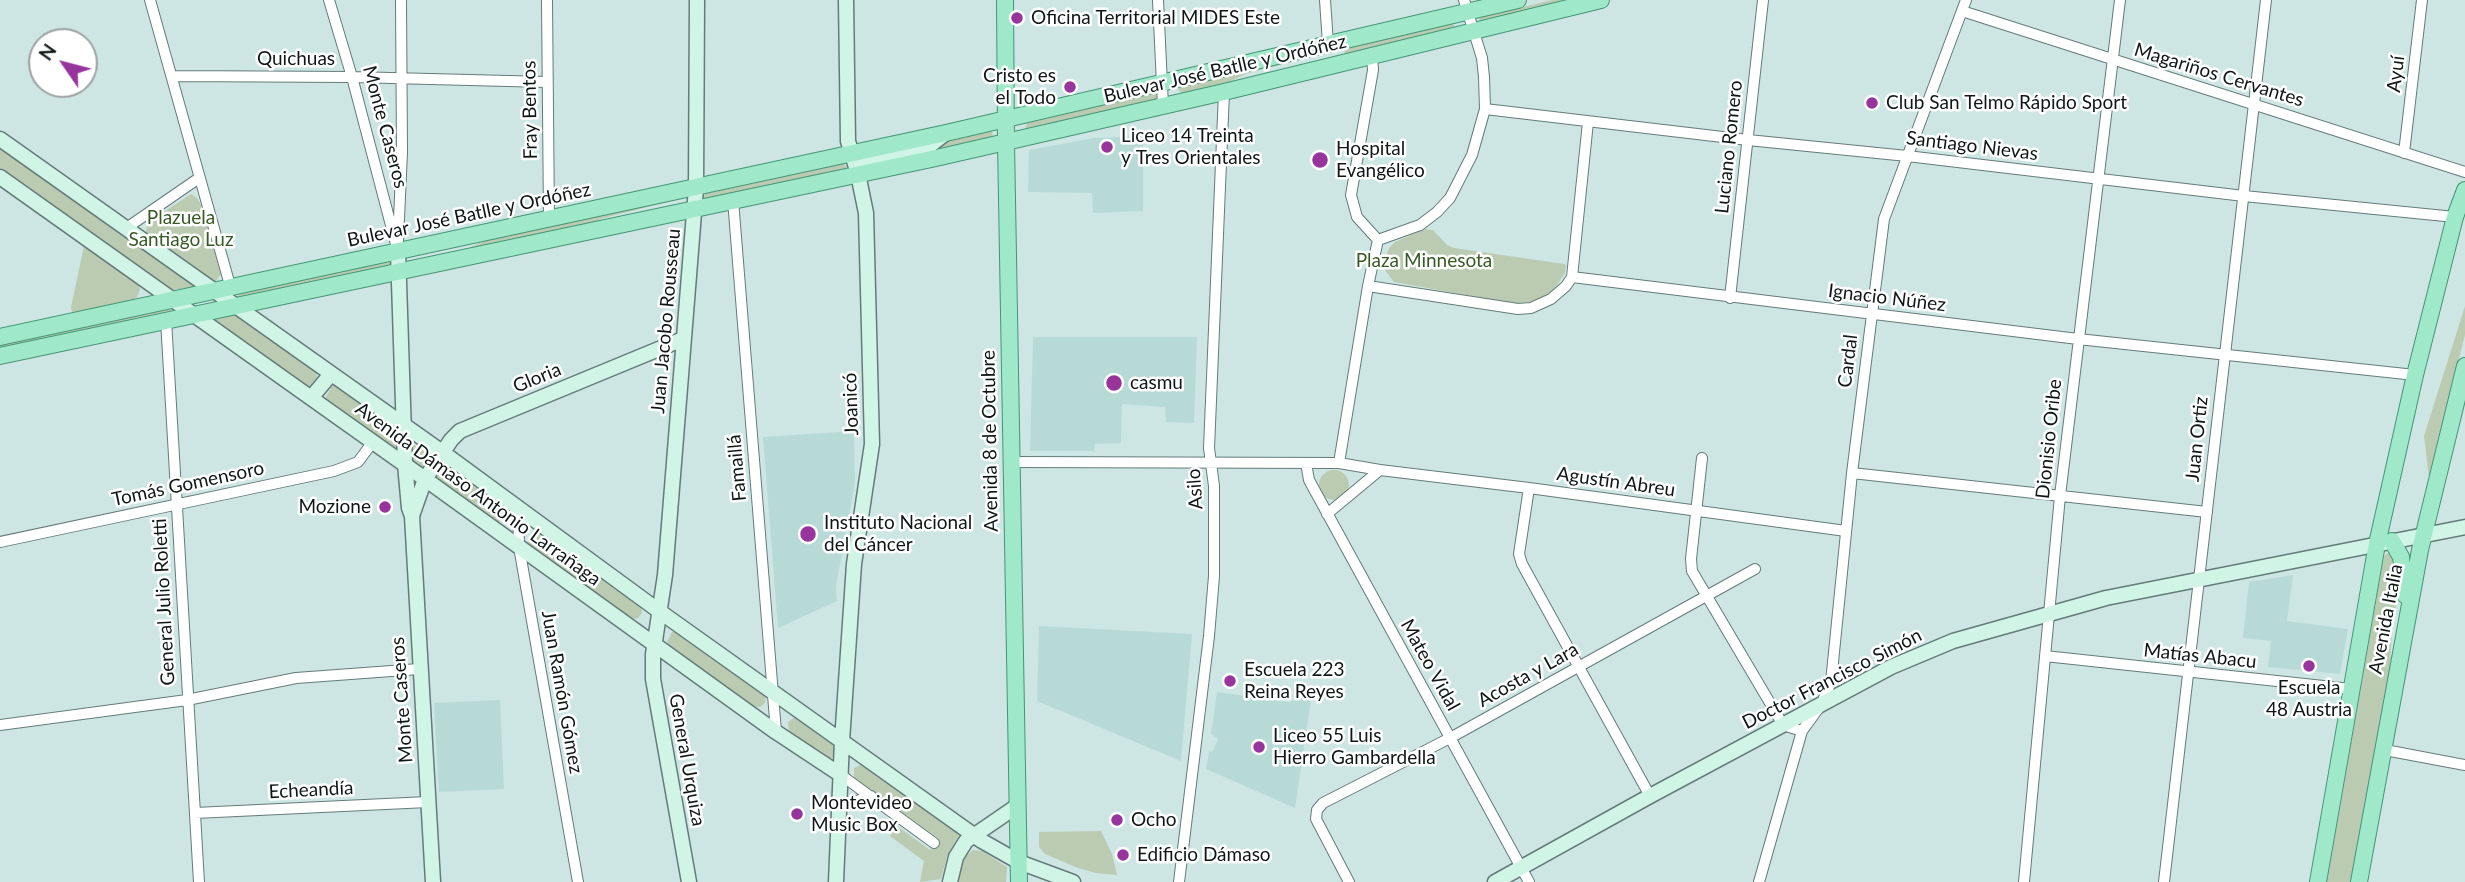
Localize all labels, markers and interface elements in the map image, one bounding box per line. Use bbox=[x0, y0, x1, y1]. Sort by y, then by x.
place label: Oficina Territorial MIDES Este bbox=[1031, 7, 1280, 29]
marker: Oficina Territorial MIDES Este bbox=[1009, 10, 1025, 26]
north arrow bbox=[28, 28, 98, 98]
street label: Bulevar José Batlle y Ordóñez bbox=[1101, 30, 1349, 108]
street label: Magariños Cervantes bbox=[2131, 38, 2307, 112]
text: N bbox=[33, 39, 61, 64]
street label: Quichuas bbox=[257, 48, 335, 70]
street label: Ayuí bbox=[2382, 54, 2410, 94]
street label: Fray Bentos bbox=[518, 60, 542, 160]
street label: Monte Caseros bbox=[358, 63, 412, 191]
place label: Cristo es el Todo bbox=[983, 65, 1056, 109]
marker: Cristo es el Todo bbox=[1062, 79, 1078, 95]
street label: Luciano Romero bbox=[1711, 79, 1747, 215]
place label: Club San Telmo Rápido Sport bbox=[1886, 92, 2127, 114]
marker: Club San Telmo Rápido Sport bbox=[1864, 95, 1880, 111]
place label: Liceo 14 Treinta y Tres Orientales bbox=[1121, 125, 1260, 169]
street label: Santiago Nievas bbox=[1905, 127, 2039, 165]
place label: Hospital Evangélico bbox=[1336, 138, 1425, 182]
marker: Liceo 14 Treinta y Tres Orientales bbox=[1099, 139, 1115, 155]
marker: Hospital Evangélico bbox=[1310, 150, 1330, 170]
street label: Bulevar José Batlle y Ordóñez bbox=[345, 178, 593, 252]
park label: Plazuela Santiago Luz bbox=[129, 207, 233, 251]
street label: Juan Jacobo Rousseau bbox=[647, 228, 685, 414]
park label: Plaza Minnesota bbox=[1356, 250, 1492, 272]
street label: Ignacio Núñez bbox=[1827, 279, 1947, 317]
street label: Cardal bbox=[1833, 333, 1863, 389]
street label: Avenida 8 de Octubre bbox=[977, 350, 1003, 532]
street label: Gloria bbox=[510, 358, 564, 398]
street label: Joanicó bbox=[839, 372, 863, 436]
place label: casmu bbox=[1130, 372, 1183, 394]
marker: casmu bbox=[1104, 373, 1124, 393]
street label: Dionisio Oribe bbox=[2031, 378, 2067, 500]
street label: Juan Ortiz bbox=[2181, 395, 2213, 483]
street label: Avenida Dámaso Antonio Larrañaga bbox=[351, 397, 605, 591]
street label: Famaillá bbox=[723, 434, 751, 502]
street label: Tomás Gomensoro bbox=[110, 457, 266, 511]
street label: Agustín Abreu bbox=[1555, 462, 1677, 502]
street label: Asilo bbox=[1182, 468, 1208, 510]
place label: Mozione bbox=[299, 496, 371, 518]
marker: Mozione bbox=[377, 499, 393, 515]
place label: Instituto Nacional del Cáncer bbox=[824, 512, 972, 556]
street label: General Julio Roletti bbox=[148, 518, 180, 686]
marker: Instituto Nacional del Cáncer bbox=[798, 524, 818, 544]
street label: Avenida Italia bbox=[2364, 562, 2408, 676]
street label: Juan Ramón Gómez bbox=[536, 609, 588, 775]
street label: Mateo Vidal bbox=[1396, 615, 1464, 715]
street label: Doctor Francisco Simón bbox=[1738, 624, 1926, 734]
street label: Monte Caseros bbox=[386, 636, 418, 764]
street label: Acosta y Lara bbox=[1474, 638, 1582, 712]
street label: Matías Abacu bbox=[2142, 639, 2258, 673]
marker: Escuela 48 Austria bbox=[2301, 658, 2317, 674]
place label: Escuela 223 Reina Reyes bbox=[1244, 659, 1345, 703]
marker: Escuela 223 Reina Reyes bbox=[1222, 673, 1238, 689]
place label: Escuela 48 Austria bbox=[2266, 677, 2352, 721]
street label: General Urquiza bbox=[664, 692, 710, 828]
place label: Liceo 55 Luis Hierro Gambardella bbox=[1273, 725, 1436, 769]
marker: Liceo 55 Luis Hierro Gambardella bbox=[1251, 739, 1267, 755]
street label: Echeandía bbox=[268, 776, 354, 804]
place label: Montevideo Music Box bbox=[811, 792, 912, 836]
marker: Montevideo Music Box bbox=[789, 806, 805, 822]
place label: Ocho bbox=[1131, 809, 1177, 831]
marker: Ocho bbox=[1109, 812, 1125, 828]
place label: Edificio Dámaso bbox=[1137, 844, 1271, 866]
marker: Edificio Dámaso bbox=[1115, 847, 1131, 863]

